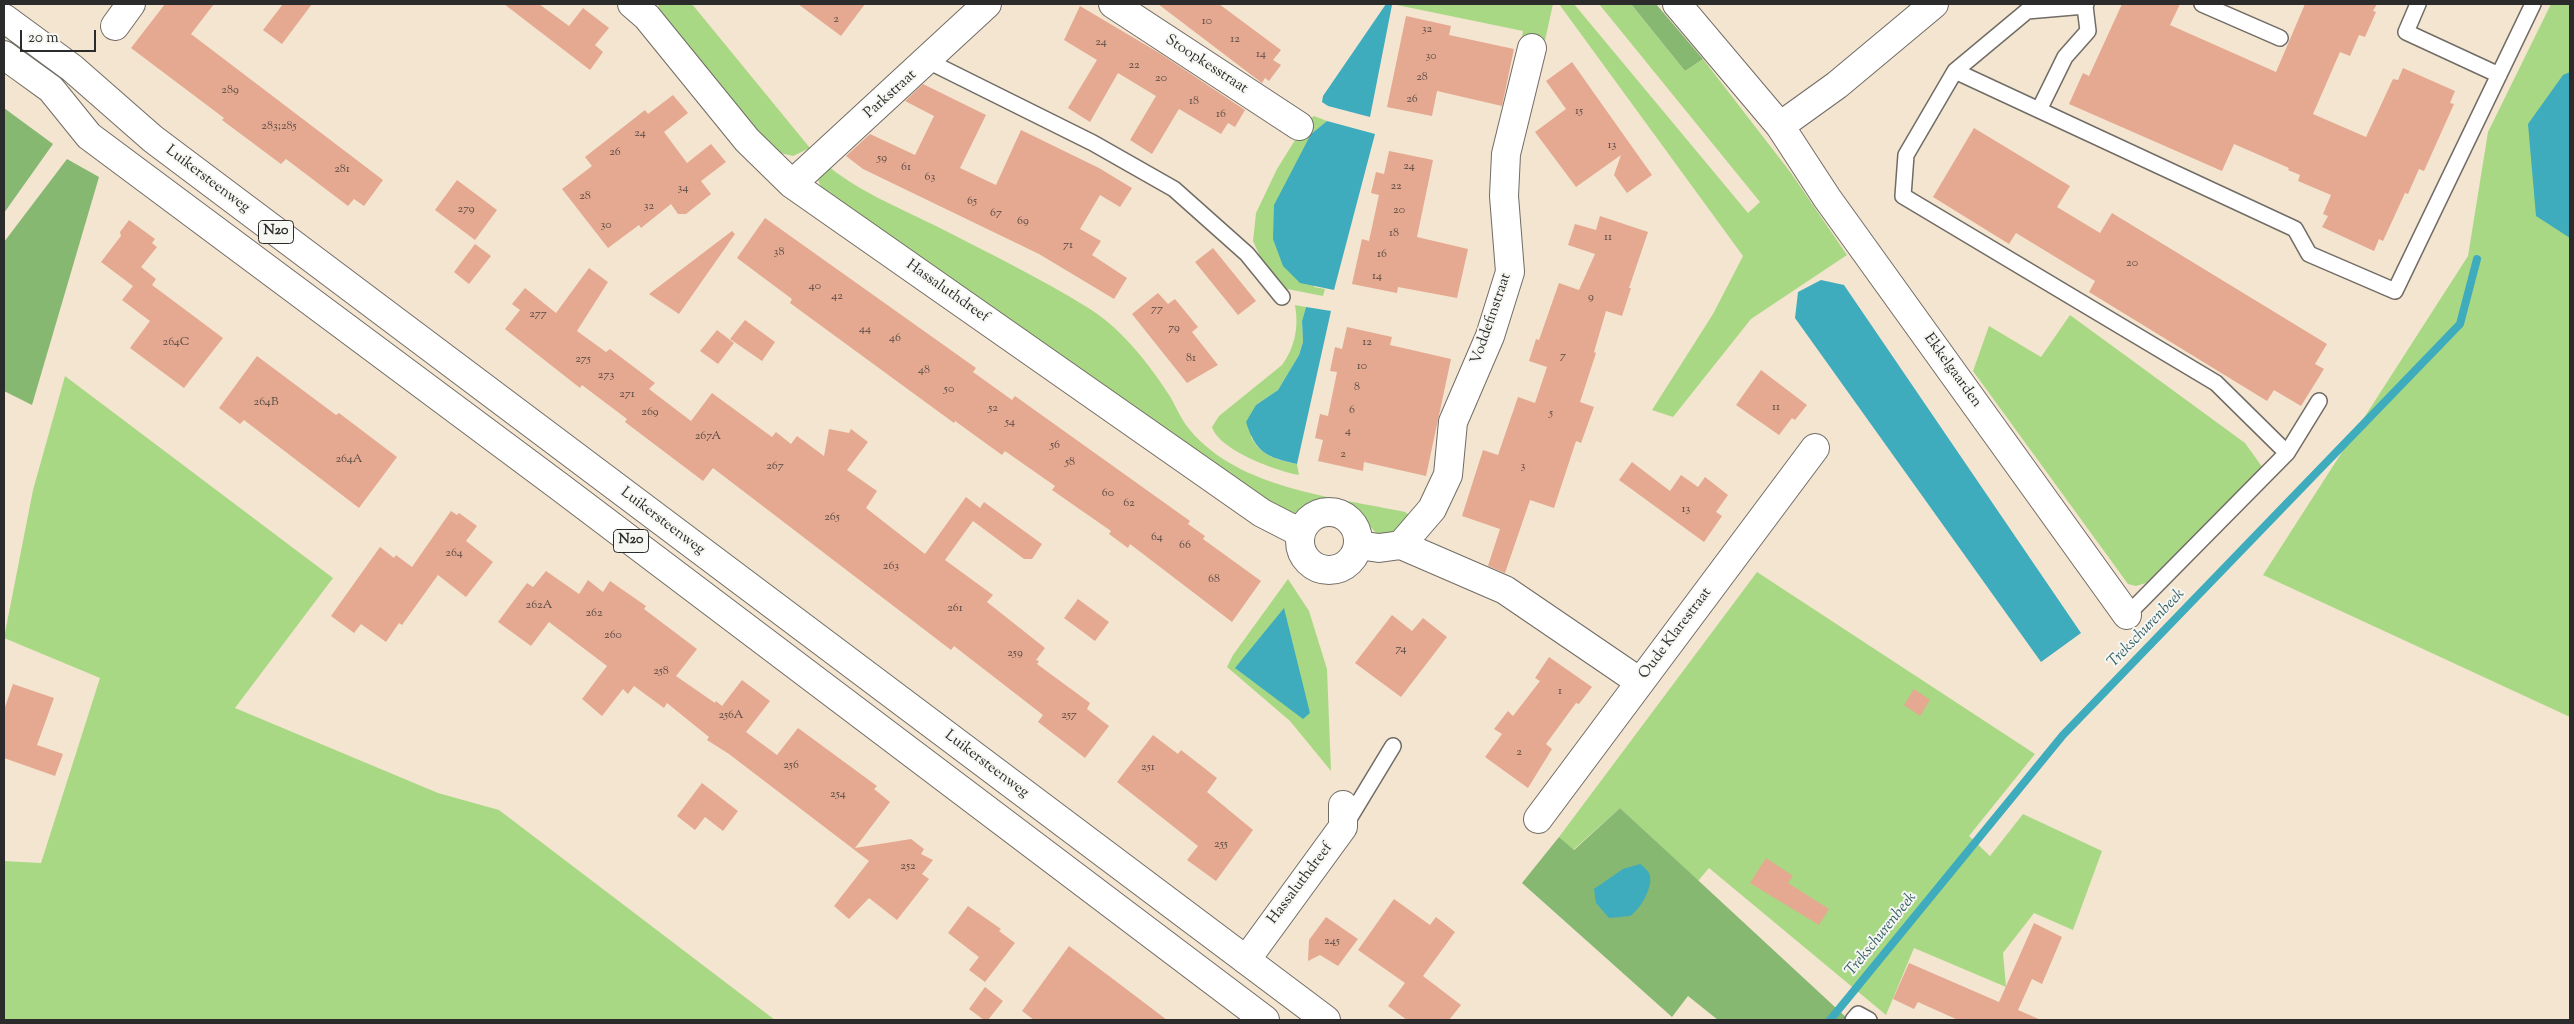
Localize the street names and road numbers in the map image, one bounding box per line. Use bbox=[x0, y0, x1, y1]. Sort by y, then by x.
street label: Stoopkesstraat bbox=[1161, 32, 1251, 98]
street label: Parkstraat bbox=[861, 67, 921, 123]
street label: Luikersteenweg bbox=[161, 142, 253, 218]
road number: N20 bbox=[258, 220, 294, 243]
street label: Hassaluthdreef bbox=[902, 257, 992, 327]
street label: Voddefinstraat bbox=[1468, 271, 1516, 367]
street label: Ekkelgaarden bbox=[1919, 330, 1985, 412]
street label: Luikersteenweg bbox=[616, 484, 708, 560]
road number: N20 bbox=[614, 530, 648, 552]
street label: Oude Klarestraat bbox=[1636, 585, 1716, 683]
street label: Luikersteenweg bbox=[940, 727, 1032, 803]
street label: Hassaluthdreef bbox=[1265, 840, 1337, 928]

